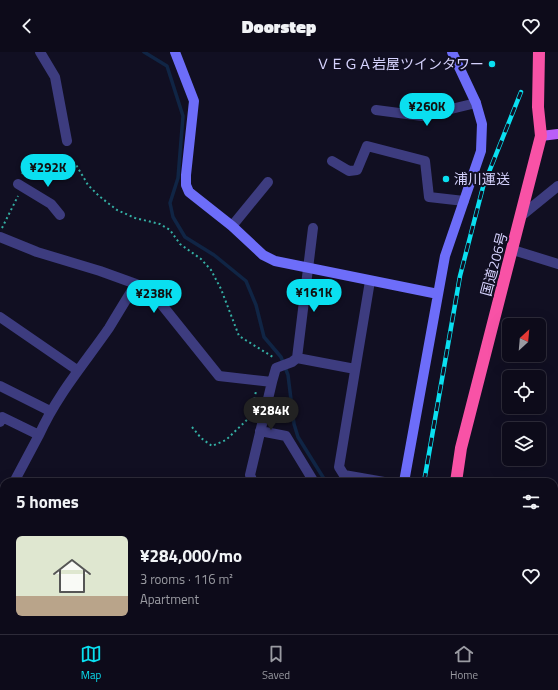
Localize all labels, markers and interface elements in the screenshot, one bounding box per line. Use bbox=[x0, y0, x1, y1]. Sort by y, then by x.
text: Doorstep bbox=[242, 13, 316, 40]
icon: back bbox=[16, 15, 38, 37]
icon: heart bbox=[520, 15, 542, 37]
place label: ＶＥＧＡ岩屋ツインタワー bbox=[316, 53, 484, 74]
marker: ＶＥＧＡ岩屋ツインタワー bbox=[487, 59, 497, 69]
pin: ¥260K bbox=[399, 93, 455, 127]
text: ¥260K bbox=[409, 96, 445, 116]
pin: ¥292K bbox=[20, 154, 76, 188]
text: ¥292K bbox=[30, 157, 66, 177]
place label: 浦川運送 bbox=[454, 168, 510, 189]
marker: 浦川運送 bbox=[441, 174, 451, 184]
street label: 国道206号 bbox=[475, 230, 512, 298]
pin: ¥161K bbox=[286, 279, 342, 313]
pin: ¥238K bbox=[126, 280, 182, 314]
text: ¥161K bbox=[296, 282, 332, 302]
text: ¥238K bbox=[136, 283, 172, 303]
north arrow bbox=[502, 318, 546, 362]
map controls bbox=[502, 318, 546, 466]
button: locate bbox=[502, 370, 546, 414]
pin: ¥284K bbox=[243, 397, 299, 431]
text: ¥284K bbox=[253, 400, 289, 420]
button: layers bbox=[502, 422, 546, 466]
text: 5 homes bbox=[16, 489, 79, 515]
icon: filters bbox=[520, 491, 542, 513]
text: ¥284,000/mo bbox=[140, 543, 242, 569]
icon: home bbox=[48, 552, 96, 600]
icon: heart bbox=[520, 565, 542, 587]
text: 3 rooms · 116 m² bbox=[140, 569, 233, 589]
text: Apartment bbox=[140, 589, 199, 609]
tab: Map bbox=[80, 643, 102, 683]
tab: Saved bbox=[262, 643, 290, 683]
tab: Home bbox=[450, 643, 478, 683]

